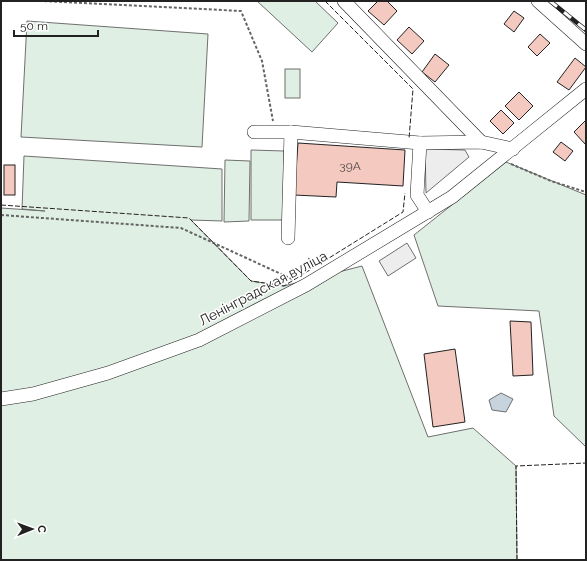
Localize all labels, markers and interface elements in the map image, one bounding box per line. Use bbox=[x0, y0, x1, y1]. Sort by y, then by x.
scale bar bbox=[14, 12, 98, 38]
text: 50 m bbox=[20, 19, 48, 33]
house number: 39А bbox=[339, 159, 361, 173]
street label: Ленінградская вуліца bbox=[196, 247, 330, 329]
north arrow bbox=[12, 509, 52, 549]
text: С bbox=[35, 525, 48, 533]

